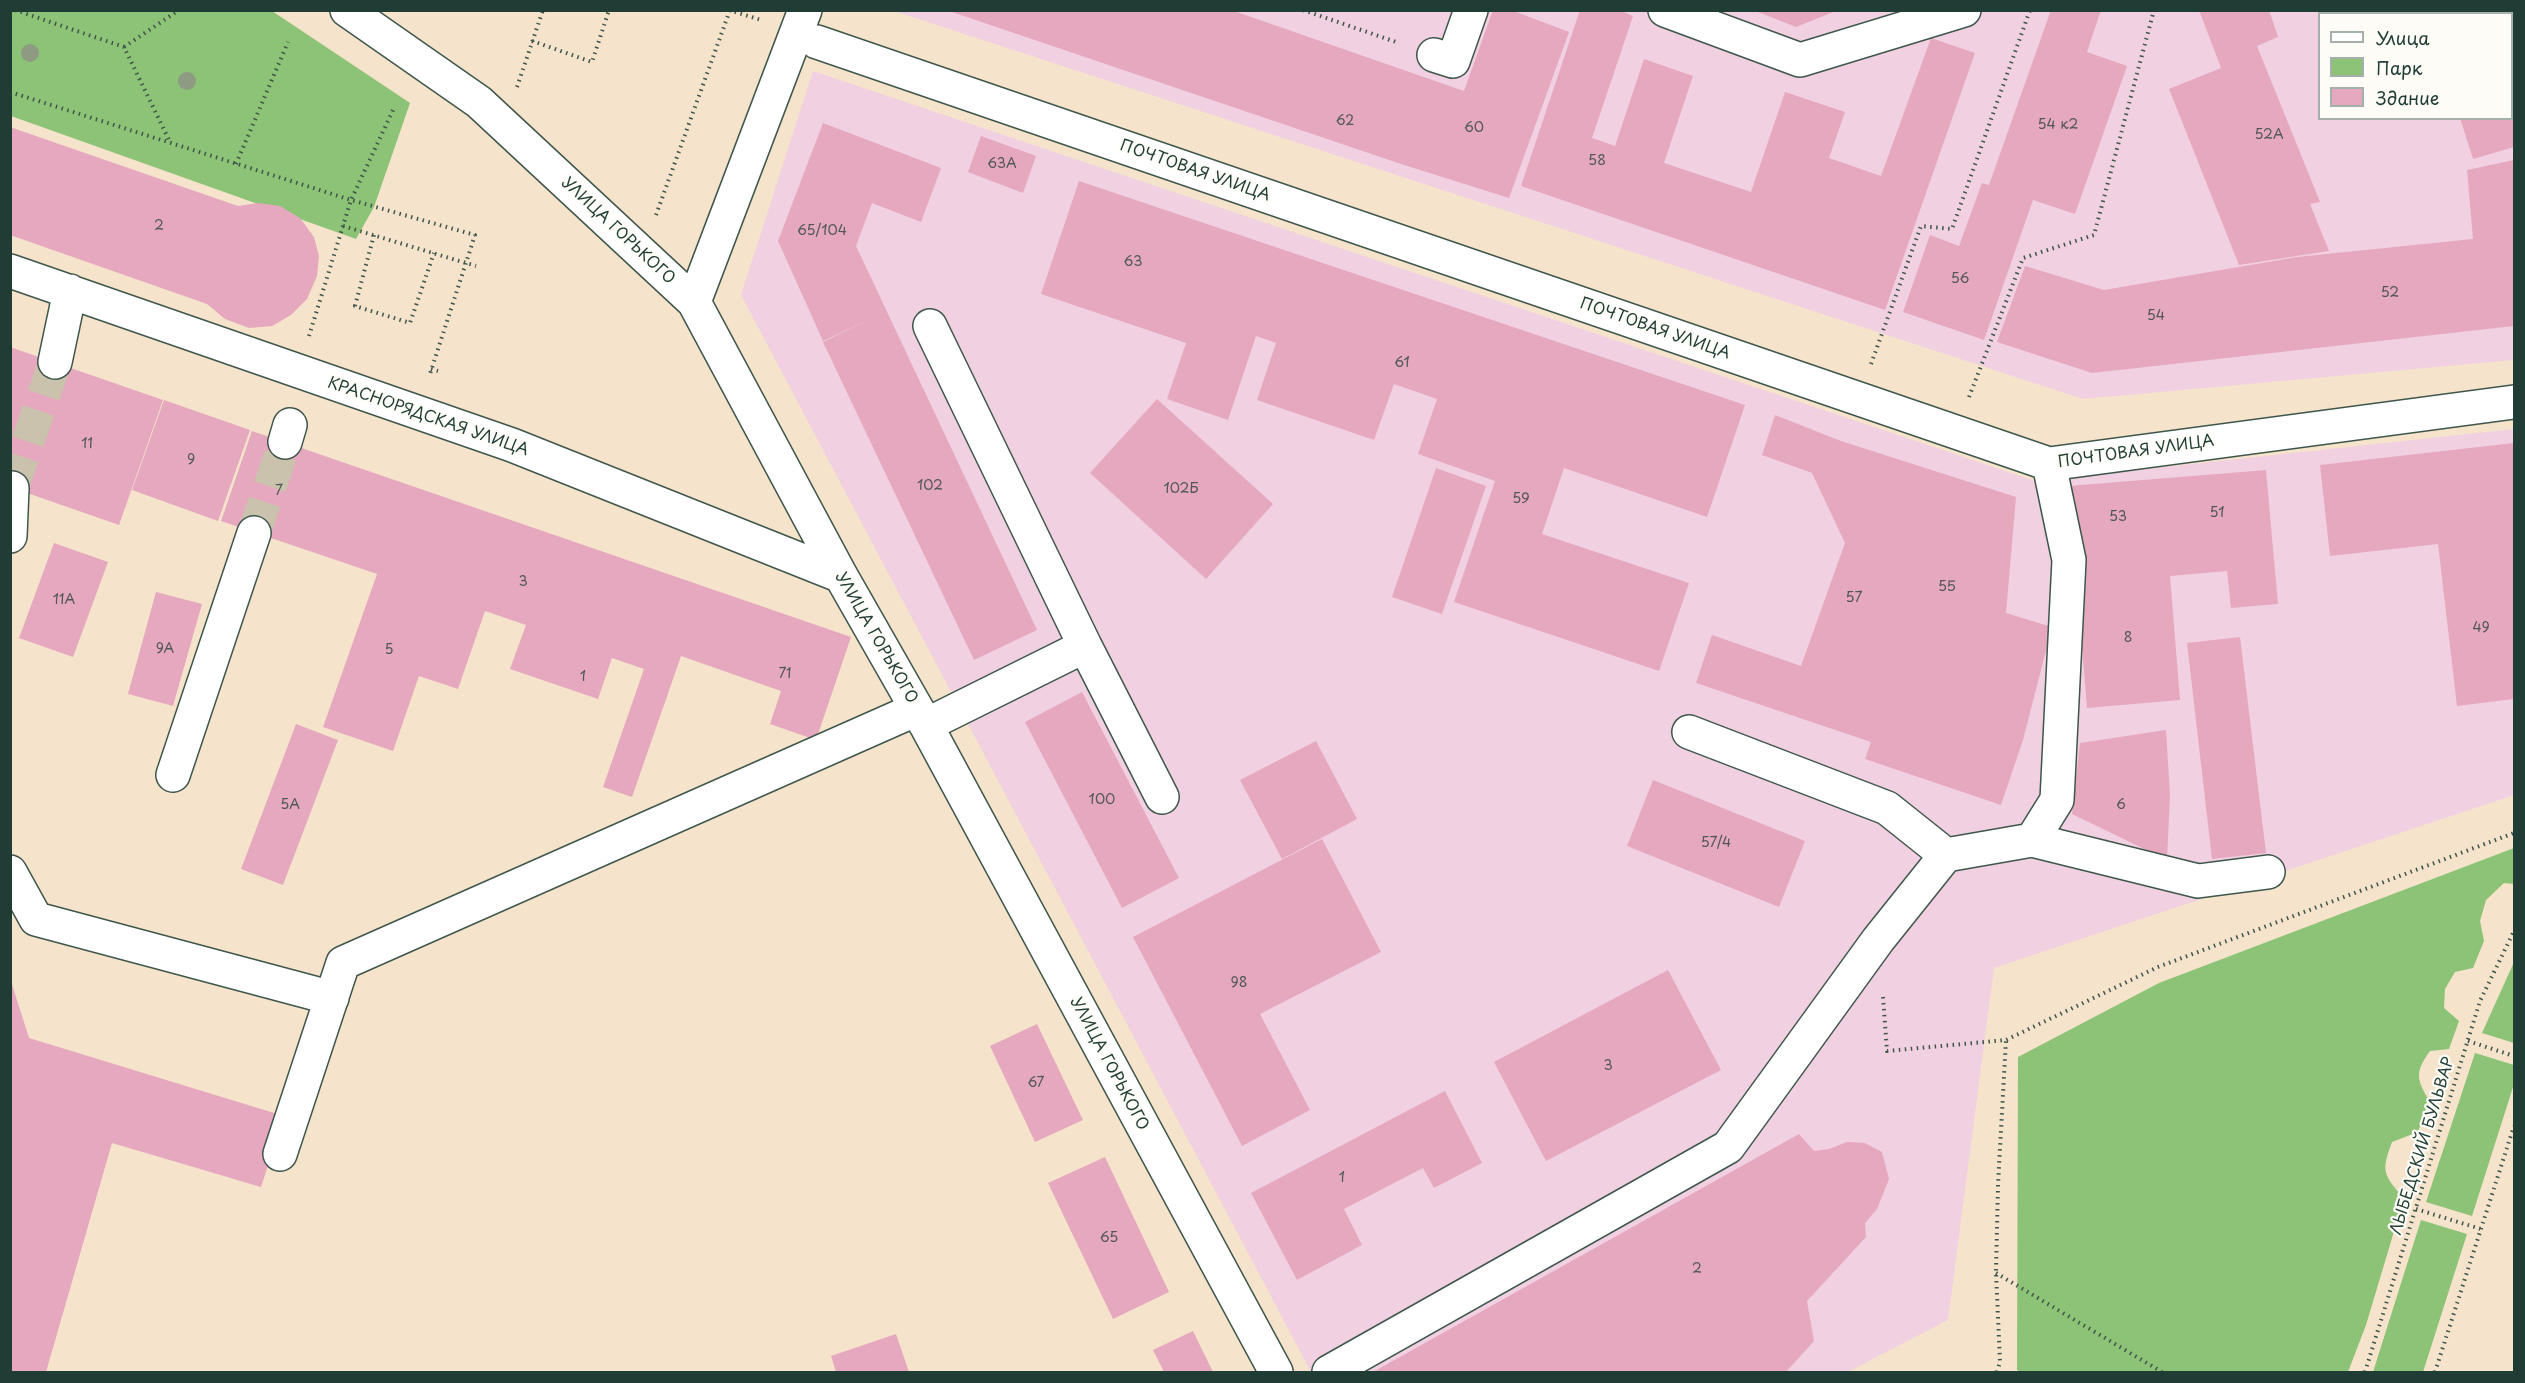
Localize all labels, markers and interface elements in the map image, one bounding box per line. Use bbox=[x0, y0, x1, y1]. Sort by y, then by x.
legend bbox=[2318, 12, 2513, 120]
text: Улица bbox=[2376, 24, 2430, 51]
text: Парк bbox=[2376, 54, 2422, 81]
text: Здание bbox=[2376, 84, 2439, 111]
house number: 62 bbox=[1336, 113, 1354, 129]
house number: 54 к2 bbox=[2037, 117, 2079, 133]
house number: 60 bbox=[1464, 120, 1484, 136]
house number: 52А bbox=[2254, 127, 2284, 143]
street label: ПОЧТОВАЯ УЛИЦА bbox=[1117, 136, 1273, 206]
house number: 58 bbox=[1588, 153, 1606, 169]
house number: 63А bbox=[987, 156, 1017, 172]
street label: УЛИЦА ГОРЬКОГО bbox=[557, 173, 679, 289]
house number: 2 bbox=[154, 218, 164, 234]
house number: 65/104 bbox=[797, 223, 847, 239]
house number: 63 bbox=[1124, 254, 1142, 270]
house number: 56 bbox=[1951, 271, 1969, 287]
house number: 52 bbox=[2381, 285, 2399, 301]
street label: ПОЧТОВАЯ УЛИЦА bbox=[1577, 294, 1733, 364]
house number: 54 bbox=[2147, 308, 2165, 324]
house number: 61 bbox=[1394, 355, 1410, 371]
street label: КРАСНОРЯДСКАЯ УЛИЦА bbox=[325, 373, 531, 461]
street label: ПОЧТОВАЯ УЛИЦА bbox=[2057, 432, 2215, 472]
house number: 11 bbox=[81, 436, 93, 452]
house number: 9 bbox=[187, 452, 195, 468]
house number: 102 bbox=[917, 478, 943, 494]
house number: 102Б bbox=[1163, 481, 1199, 497]
house number: 7 bbox=[275, 483, 283, 499]
house number: 59 bbox=[1512, 491, 1530, 507]
house number: 51 bbox=[2210, 505, 2224, 521]
house number: 53 bbox=[2109, 509, 2127, 525]
street label: УЛИЦА ГОРЬКОГО bbox=[831, 569, 921, 707]
house number: 3 bbox=[518, 574, 528, 590]
house number: 55 bbox=[1938, 579, 1956, 595]
house number: 57 bbox=[1846, 590, 1862, 606]
house number: 11А bbox=[53, 592, 75, 608]
house number: 49 bbox=[2472, 620, 2490, 636]
house number: 8 bbox=[2124, 630, 2132, 646]
house number: 9А bbox=[156, 641, 174, 657]
house number: 5 bbox=[384, 642, 394, 658]
house number: 71 bbox=[778, 666, 792, 682]
house number: 1 bbox=[580, 669, 586, 685]
house number: 100 bbox=[1089, 792, 1115, 808]
house number: 5А bbox=[280, 797, 300, 813]
house number: 6 bbox=[2116, 797, 2126, 813]
house number: 57/4 bbox=[1701, 835, 1731, 851]
house number: 98 bbox=[1231, 975, 1247, 991]
street label: УЛИЦА ГОРЬКОГО bbox=[1066, 994, 1152, 1134]
street label: ЛЫБЕДСКИЙ БУЛЬВАР bbox=[2387, 1055, 2459, 1237]
house number: 3 bbox=[1603, 1058, 1613, 1074]
house number: 67 bbox=[1027, 1075, 1045, 1091]
house number: 1 bbox=[1339, 1170, 1345, 1186]
house number: 65 bbox=[1100, 1230, 1118, 1246]
house number: 2 bbox=[1692, 1261, 1702, 1277]

